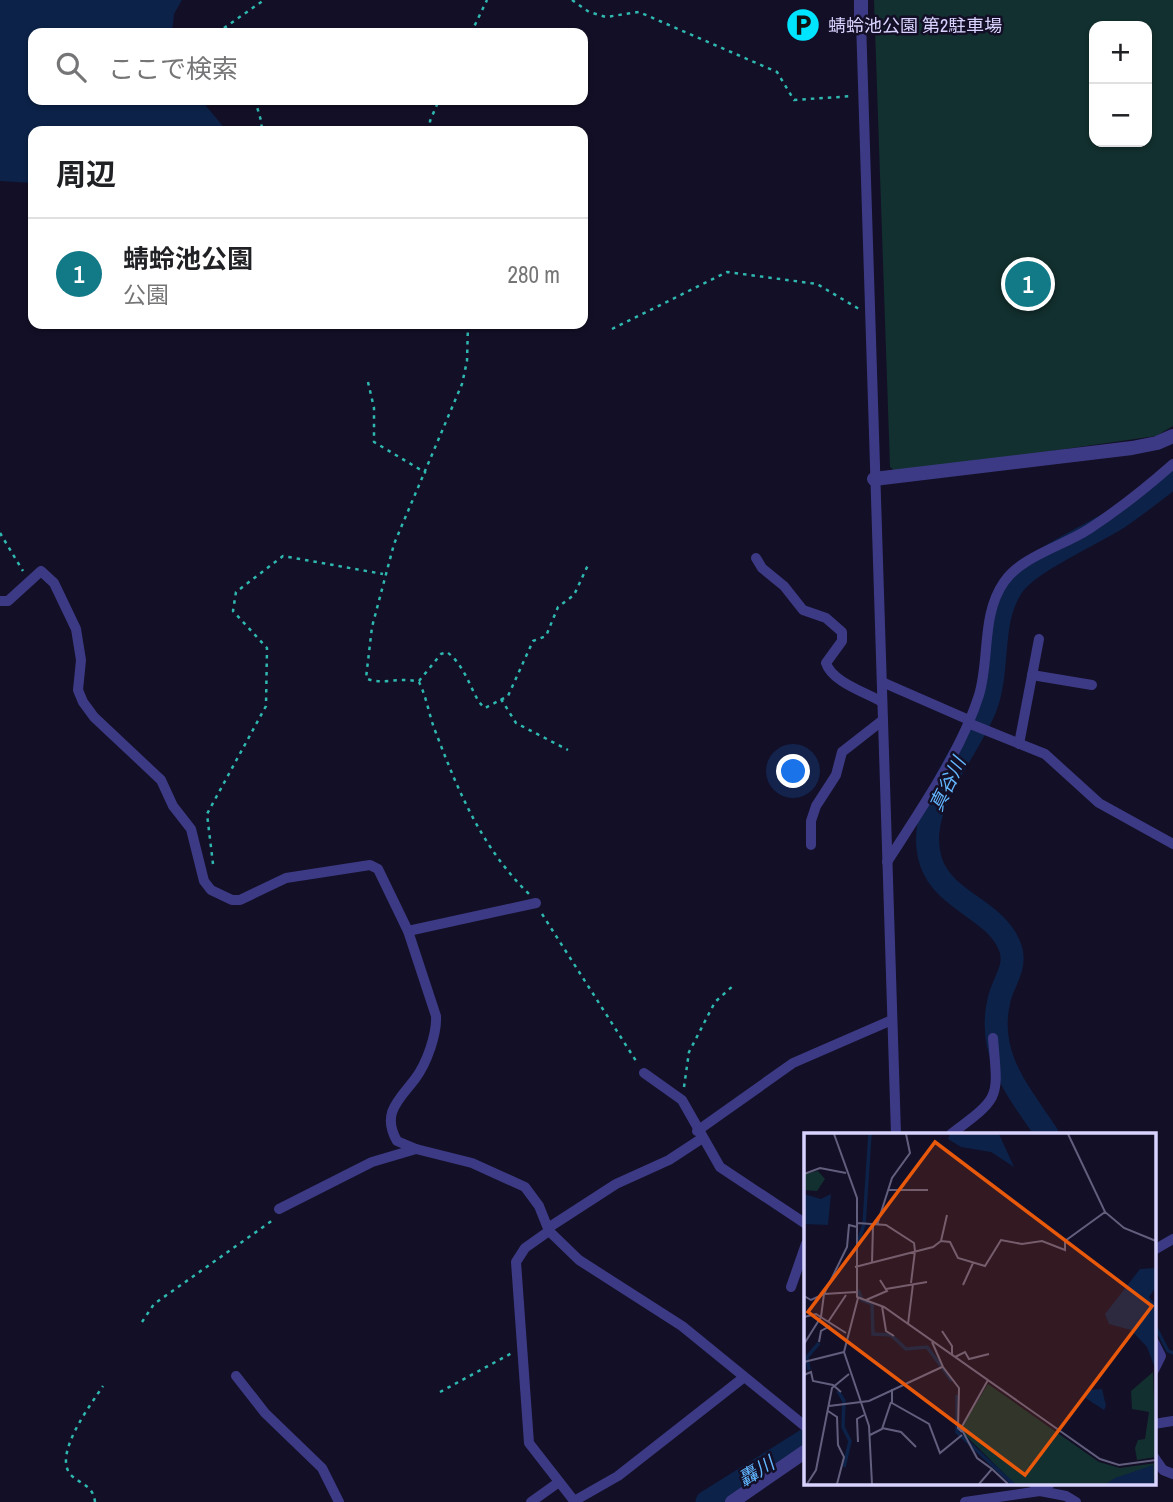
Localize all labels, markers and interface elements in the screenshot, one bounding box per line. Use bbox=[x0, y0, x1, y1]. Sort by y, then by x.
parking icon: 蜻蛉池公園 第2駐車場 bbox=[784, 6, 822, 44]
place label: 蜻蛉池公園 第2駐車場 bbox=[828, 13, 1002, 38]
map controls bbox=[1089, 21, 1152, 147]
button: + bbox=[1089, 21, 1152, 84]
search box bbox=[28, 28, 588, 105]
icon: search bbox=[52, 48, 90, 86]
text: ここで検索 bbox=[108, 51, 238, 86]
button: − bbox=[1089, 84, 1152, 147]
text: 周辺 bbox=[56, 154, 116, 194]
text: 蜻蛉池公園 bbox=[123, 241, 253, 276]
pin: 1 bbox=[1005, 258, 1051, 310]
text: 1 bbox=[74, 259, 84, 290]
text: 280 m bbox=[508, 259, 560, 290]
text: 公園 bbox=[123, 279, 169, 310]
water label: 真谷川 bbox=[923, 751, 972, 815]
your location bbox=[776, 754, 810, 788]
inset map bbox=[804, 1133, 1156, 1484]
water label: 轟川 bbox=[733, 1449, 781, 1492]

